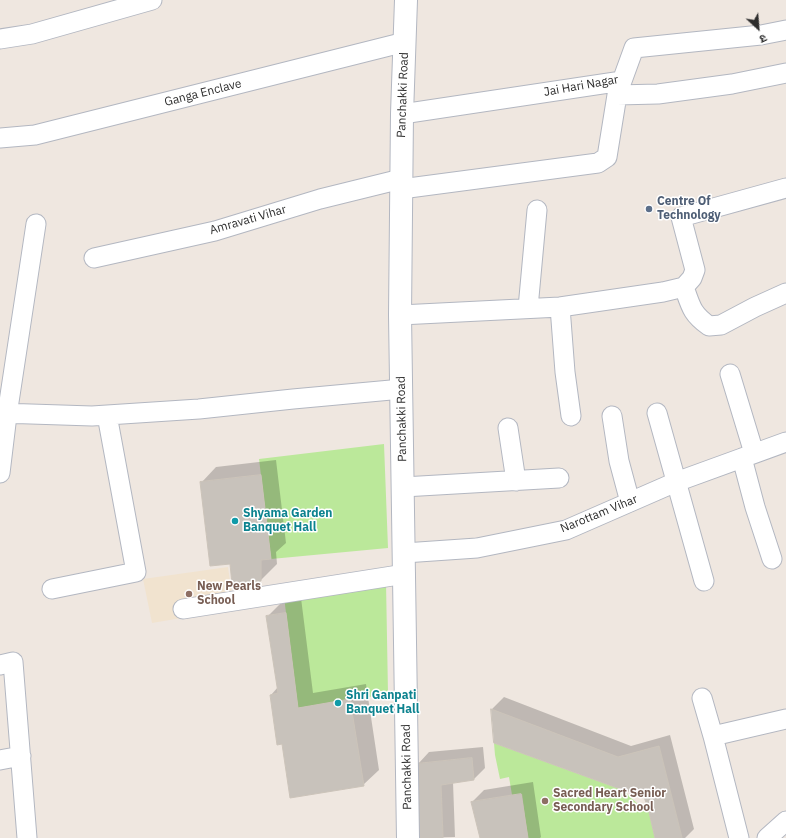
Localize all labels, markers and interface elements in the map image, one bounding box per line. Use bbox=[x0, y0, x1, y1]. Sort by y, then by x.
north arrow bbox=[738, 8, 778, 48]
text: उ bbox=[757, 31, 769, 46]
street label: Panchakki Road bbox=[394, 52, 412, 138]
street label: Jai Hari Nagar bbox=[543, 72, 619, 100]
street label: Ganga Enclave bbox=[163, 76, 243, 110]
place label: Centre Of Technology bbox=[657, 195, 721, 223]
street label: Amravati Vihar bbox=[208, 202, 288, 238]
marker: Centre Of Technology bbox=[644, 204, 654, 214]
street label: Panchakki Road bbox=[394, 376, 410, 462]
street label: Narottam Vihar bbox=[558, 492, 640, 536]
place label: Shyama Garden Banquet Hall bbox=[243, 507, 332, 535]
marker: Shyama Garden Banquet Hall bbox=[230, 516, 240, 526]
place label: New Pearls School bbox=[197, 580, 261, 608]
marker: New Pearls School bbox=[184, 589, 194, 599]
place label: Shri Ganpati Banquet Hall bbox=[346, 689, 419, 717]
marker: Shri Ganpati Banquet Hall bbox=[333, 698, 343, 708]
street label: Panchakki Road bbox=[399, 724, 415, 810]
place label: Sacred Heart Senior Secondary School bbox=[553, 787, 666, 815]
marker: Sacred Heart Senior Secondary School bbox=[540, 796, 550, 806]

